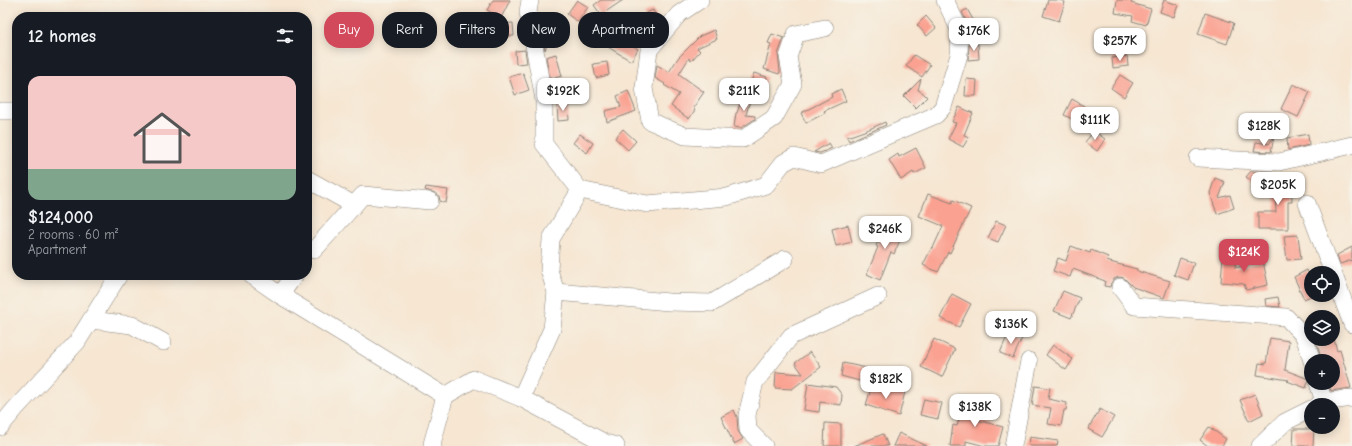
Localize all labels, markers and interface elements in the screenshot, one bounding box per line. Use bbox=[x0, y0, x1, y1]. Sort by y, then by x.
chip: Buy bbox=[324, 12, 374, 48]
chip: Rent bbox=[382, 12, 437, 48]
chip: Filters bbox=[445, 12, 509, 48]
chip: New bbox=[517, 12, 570, 48]
chip: Apartment bbox=[578, 12, 669, 48]
pin: $176K bbox=[946, 18, 1002, 52]
text: $176K bbox=[958, 23, 990, 38]
icon: filters bbox=[274, 25, 296, 47]
text: 12 homes bbox=[28, 27, 96, 46]
pin: $257K bbox=[1092, 28, 1148, 62]
text: $257K bbox=[1103, 33, 1137, 48]
pin: $192K bbox=[535, 78, 591, 112]
pin: $211K bbox=[716, 78, 772, 112]
text: $192K bbox=[546, 83, 580, 98]
text: $211K bbox=[728, 83, 760, 98]
icon: home bbox=[126, 102, 198, 174]
pin: $111K bbox=[1067, 107, 1123, 141]
text: $111K bbox=[1080, 112, 1110, 127]
pin: $128K bbox=[1236, 113, 1292, 147]
text: $128K bbox=[1247, 118, 1281, 133]
pin: $205K bbox=[1250, 172, 1306, 206]
text: $205K bbox=[1260, 177, 1296, 192]
text: $124,000 bbox=[28, 208, 93, 227]
pin: $246K bbox=[857, 216, 913, 250]
text: $246K bbox=[868, 221, 902, 236]
text: 2 rooms · 60 m² bbox=[28, 227, 118, 242]
pin: $124K bbox=[1216, 239, 1272, 273]
text: Apartment bbox=[28, 242, 86, 257]
text: $124K bbox=[1228, 244, 1260, 259]
map controls bbox=[1304, 266, 1340, 434]
button: locate bbox=[1304, 266, 1340, 302]
button: layers bbox=[1304, 310, 1340, 346]
pin: $136K bbox=[983, 311, 1039, 345]
text: $136K bbox=[994, 316, 1028, 331]
button: + bbox=[1304, 354, 1340, 390]
pin: $182K bbox=[858, 366, 914, 400]
text: $182K bbox=[869, 371, 903, 386]
pin: $138K bbox=[947, 394, 1003, 428]
button: − bbox=[1304, 398, 1340, 434]
text: $138K bbox=[958, 399, 992, 414]

